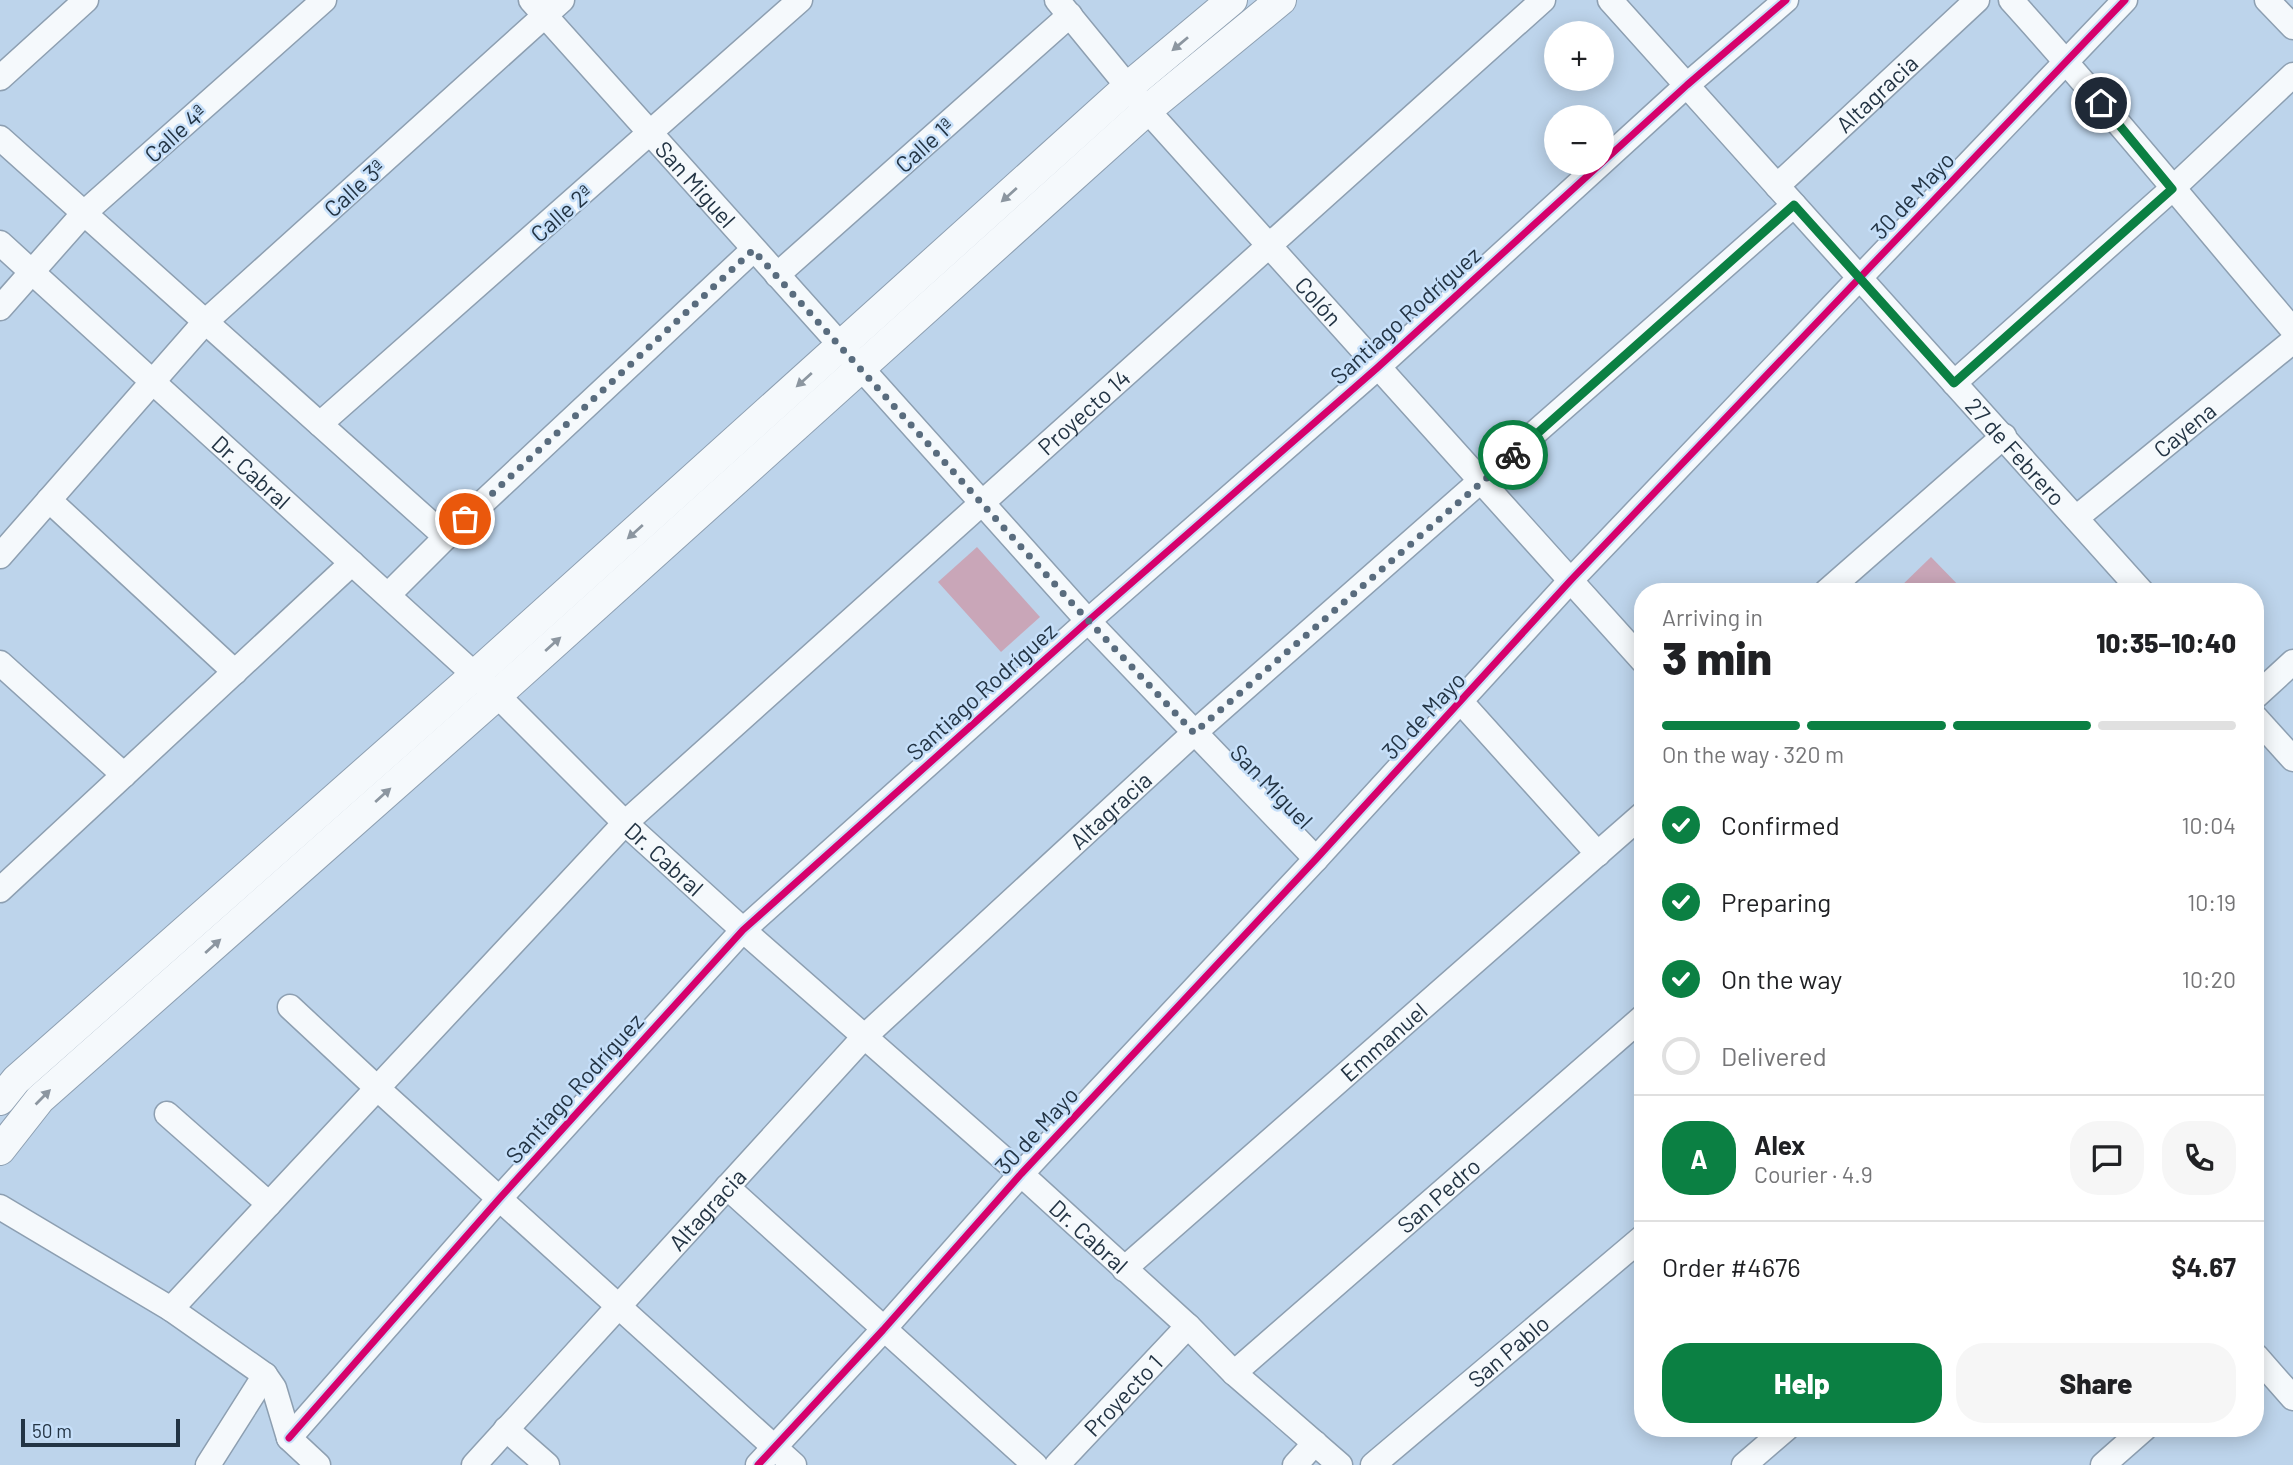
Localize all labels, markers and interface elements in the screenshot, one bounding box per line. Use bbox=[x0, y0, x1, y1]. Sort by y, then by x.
map controls bbox=[1544, 21, 1614, 175]
button: + bbox=[1544, 21, 1614, 91]
one-way arrow bbox=[1171, 36, 1188, 51]
street label: Altagracia bbox=[1830, 49, 1923, 138]
pin bbox=[2071, 73, 2131, 133]
icon: home bbox=[2082, 84, 2120, 122]
street label: Calle 4ª bbox=[138, 98, 212, 168]
button: − bbox=[1544, 105, 1614, 175]
street label: Calle 1ª bbox=[889, 112, 959, 178]
street label: San Miguel bbox=[650, 135, 742, 233]
street label: 30 de Mayo bbox=[1864, 145, 1960, 245]
street label: Calle 3ª bbox=[318, 153, 390, 223]
street label: Calle 2ª bbox=[524, 179, 598, 247]
one-way arrow bbox=[1001, 186, 1018, 202]
street label: Santiago Rodríguez bbox=[1324, 240, 1486, 390]
street label: Colón bbox=[1290, 271, 1348, 331]
street label: Proyecto 14 bbox=[1032, 363, 1136, 460]
one-way arrow bbox=[796, 372, 813, 387]
street label: 27 de Febrero bbox=[1960, 392, 2071, 511]
street label: Cayena bbox=[2148, 396, 2221, 463]
courier bbox=[1478, 420, 1548, 490]
street label: Dr. Cabral bbox=[206, 429, 297, 515]
icon: bike bbox=[1494, 436, 1532, 474]
pin bbox=[435, 489, 495, 549]
icon: bag bbox=[446, 500, 484, 538]
one-way arrow bbox=[626, 524, 644, 540]
text: Arriving in bbox=[1662, 603, 1763, 631]
street label: Santiago Rodríguez bbox=[900, 616, 1062, 766]
text: 10:35–10:40 bbox=[2096, 627, 2236, 658]
text: 3 min bbox=[1662, 629, 1772, 684]
one-way arrow bbox=[544, 636, 562, 652]
street label: 30 de Mayo bbox=[1375, 665, 1471, 765]
street label: San Miguel bbox=[1225, 738, 1319, 834]
text: On the way · 320 m bbox=[1662, 740, 1844, 768]
street label: Altagracia bbox=[1064, 765, 1157, 855]
one-way arrow bbox=[375, 788, 392, 803]
icon: check bbox=[1662, 806, 1700, 844]
text: Confirmed bbox=[1721, 809, 1840, 840]
text: 10:04 bbox=[2181, 811, 2236, 839]
street label: Dr. Cabral bbox=[619, 816, 709, 901]
icon: check bbox=[1662, 883, 1700, 921]
text: Preparing bbox=[1721, 886, 1831, 917]
text: 10:19 bbox=[2187, 888, 2236, 916]
one-way arrow bbox=[204, 938, 222, 954]
icon: check bbox=[1662, 960, 1700, 998]
text: On the way bbox=[1721, 963, 1842, 994]
text: 10:20 bbox=[2182, 965, 2236, 993]
street label: Emmanuel bbox=[1334, 996, 1433, 1087]
street label: Santiago Rodríguez bbox=[499, 1007, 649, 1169]
text: Delivered bbox=[1721, 1040, 1827, 1071]
street label: 30 de Mayo bbox=[988, 1080, 1084, 1180]
one-way arrow bbox=[35, 1089, 52, 1106]
button: chat bbox=[2070, 1121, 2144, 1195]
button: phone bbox=[2162, 1121, 2236, 1195]
text: Alex bbox=[1754, 1129, 1805, 1160]
text: A bbox=[1690, 1143, 1708, 1174]
street label: San Pedro bbox=[1391, 1151, 1486, 1239]
text: Courier · 4.9 bbox=[1754, 1160, 1873, 1188]
street label: Altagracia bbox=[663, 1162, 752, 1256]
street label: Dr. Cabral bbox=[1044, 1193, 1134, 1279]
text: Order #4676 bbox=[1662, 1251, 1801, 1282]
text: $4.67 bbox=[2172, 1251, 2236, 1282]
street label: San Pablo bbox=[1462, 1309, 1555, 1393]
button: Help bbox=[1662, 1343, 1942, 1423]
button: Share bbox=[1956, 1343, 2236, 1423]
street label: Proyecto 1 bbox=[1078, 1349, 1168, 1442]
scale bar bbox=[21, 1416, 180, 1448]
text: 50 m bbox=[32, 1419, 72, 1442]

